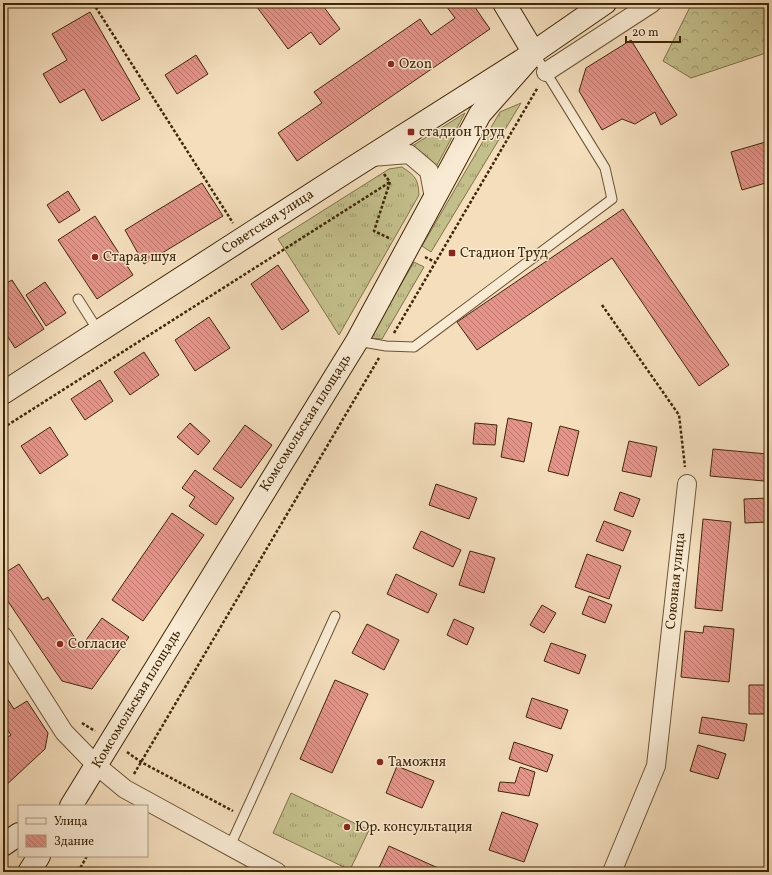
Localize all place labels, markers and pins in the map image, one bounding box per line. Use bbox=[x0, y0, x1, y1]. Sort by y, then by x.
place label: Ozon bbox=[399, 55, 432, 74]
marker: Ozon bbox=[386, 59, 396, 69]
place label: стадион Труд bbox=[419, 123, 505, 142]
marker: стадион Труд bbox=[406, 127, 416, 137]
place label: Стадион Труд bbox=[460, 244, 548, 263]
place label: Старая шуя bbox=[103, 248, 176, 267]
marker: Стадион Труд bbox=[447, 248, 457, 258]
marker: Старая шуя bbox=[90, 252, 100, 262]
place label: Согласие bbox=[68, 635, 127, 654]
marker: Согласие bbox=[55, 639, 65, 649]
place label: Таможня bbox=[388, 753, 446, 772]
marker: Таможня bbox=[375, 757, 385, 767]
place label: Юр. консультация bbox=[355, 818, 472, 837]
marker: Юр. консультация bbox=[342, 822, 352, 832]

